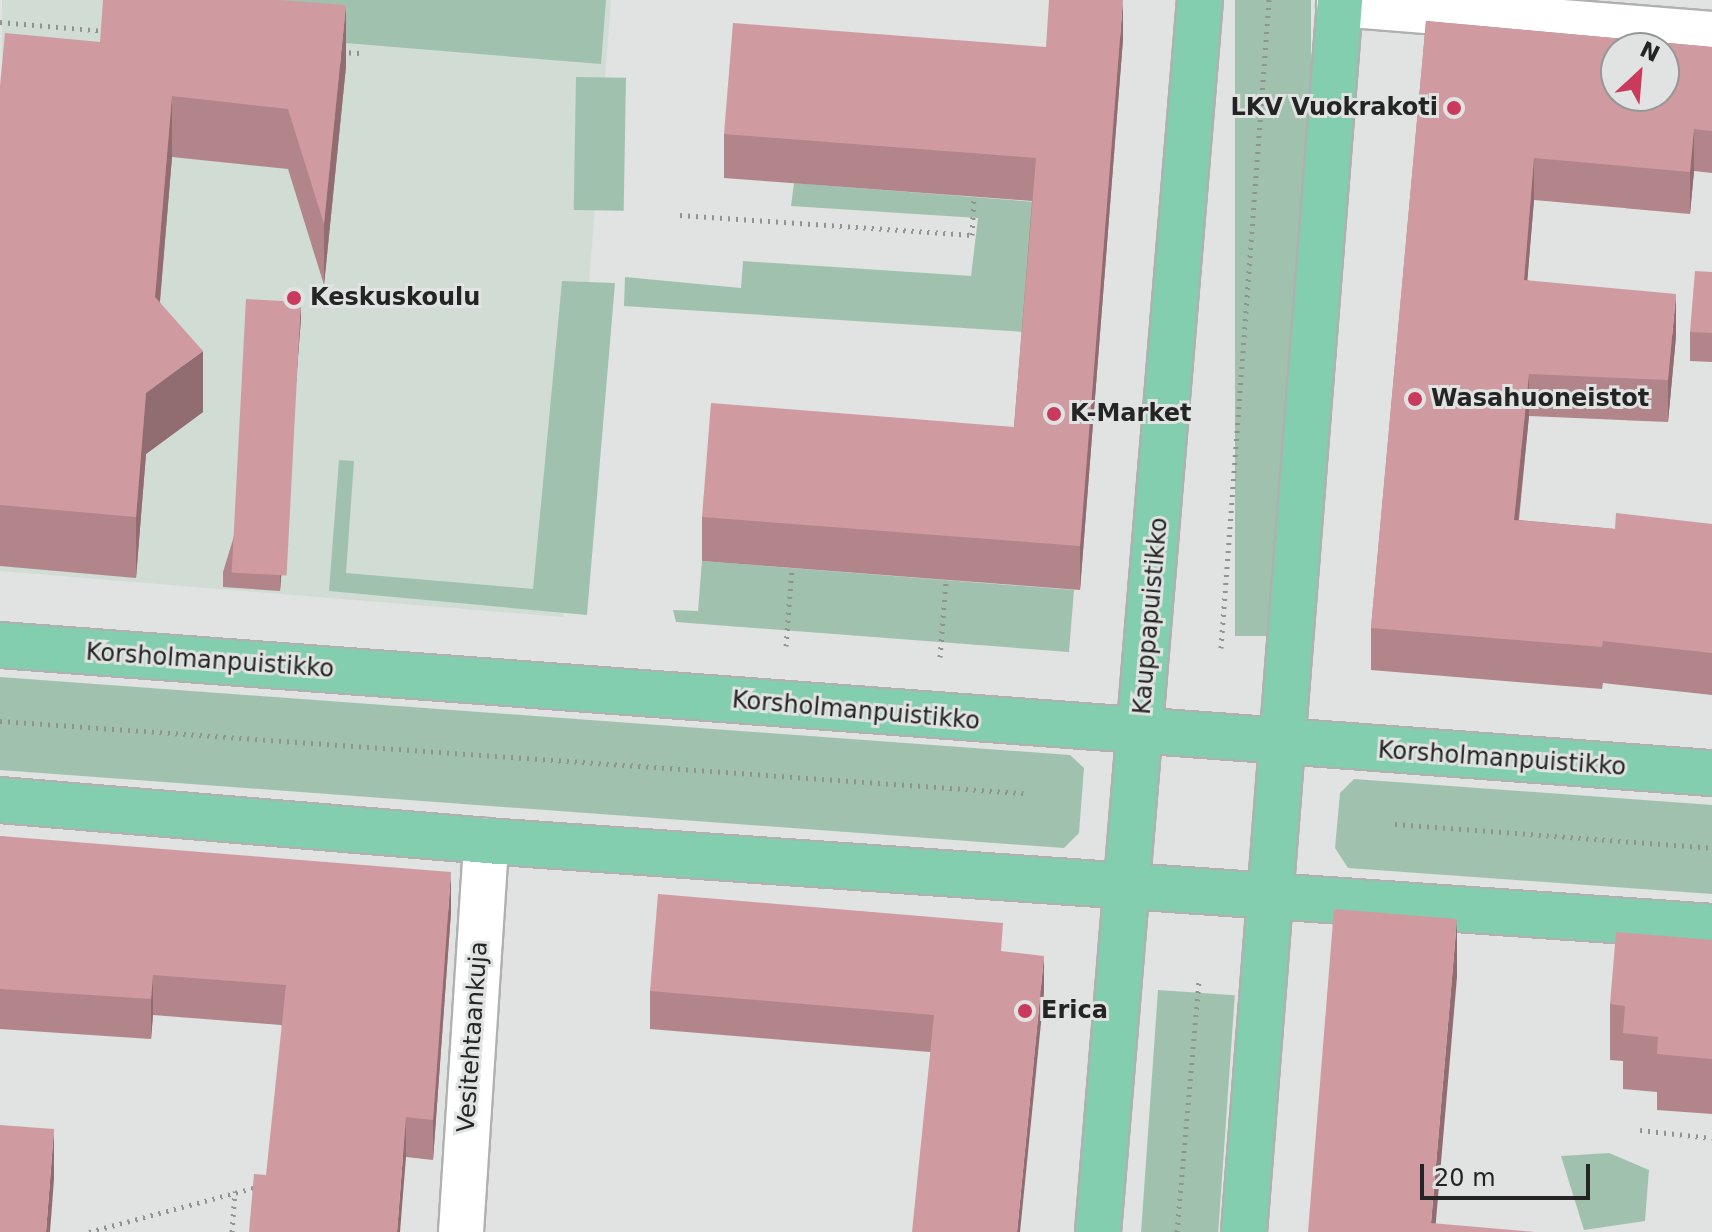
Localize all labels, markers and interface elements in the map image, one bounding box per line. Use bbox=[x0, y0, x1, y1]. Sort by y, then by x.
north arrow bbox=[1600, 32, 1680, 112]
text: N bbox=[1636, 37, 1664, 67]
place label: LKV Vuokrakoti bbox=[1230, 94, 1438, 122]
marker: LKV Vuokrakoti bbox=[1445, 99, 1463, 117]
place label: Keskuskoulu bbox=[310, 284, 480, 312]
marker: Keskuskoulu bbox=[285, 289, 303, 307]
place label: Wasahuoneistot bbox=[1431, 385, 1649, 413]
marker: Wasahuoneistot bbox=[1406, 390, 1424, 408]
place label: K-Market bbox=[1070, 400, 1191, 428]
marker: K-Market bbox=[1045, 405, 1063, 423]
street label: Kauppapuistikko bbox=[1128, 516, 1174, 716]
street label: Korsholmanpuistikko bbox=[85, 638, 335, 684]
street label: Korsholmanpuistikko bbox=[731, 686, 981, 736]
street label: Korsholmanpuistikko bbox=[1377, 736, 1627, 782]
street label: Vesitehtaankuja bbox=[452, 940, 494, 1134]
place label: Erica bbox=[1041, 997, 1108, 1025]
marker: Erica bbox=[1016, 1002, 1034, 1020]
scale bar bbox=[1424, 1148, 1594, 1198]
text: 20 m bbox=[1434, 1164, 1496, 1192]

